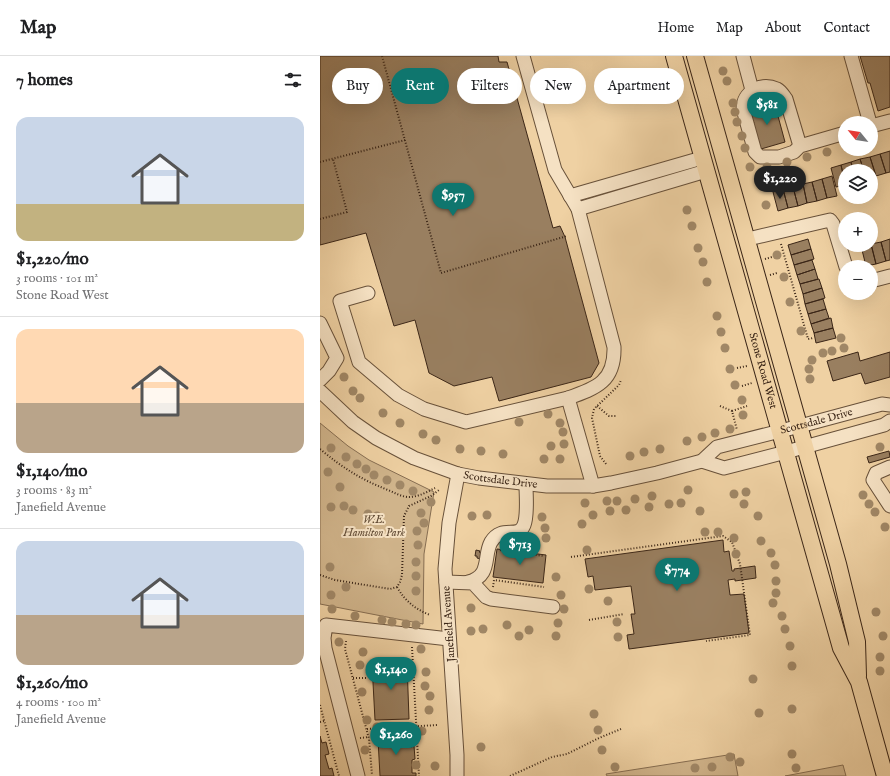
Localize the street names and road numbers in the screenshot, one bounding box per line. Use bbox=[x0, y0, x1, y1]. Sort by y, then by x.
street label: Stone Road West bbox=[745, 331, 780, 411]
street label: Scottsdale Drive bbox=[779, 405, 854, 438]
street label: Scottsdale Drive bbox=[462, 468, 538, 492]
street label: Janefield Avenue bbox=[439, 586, 459, 664]

